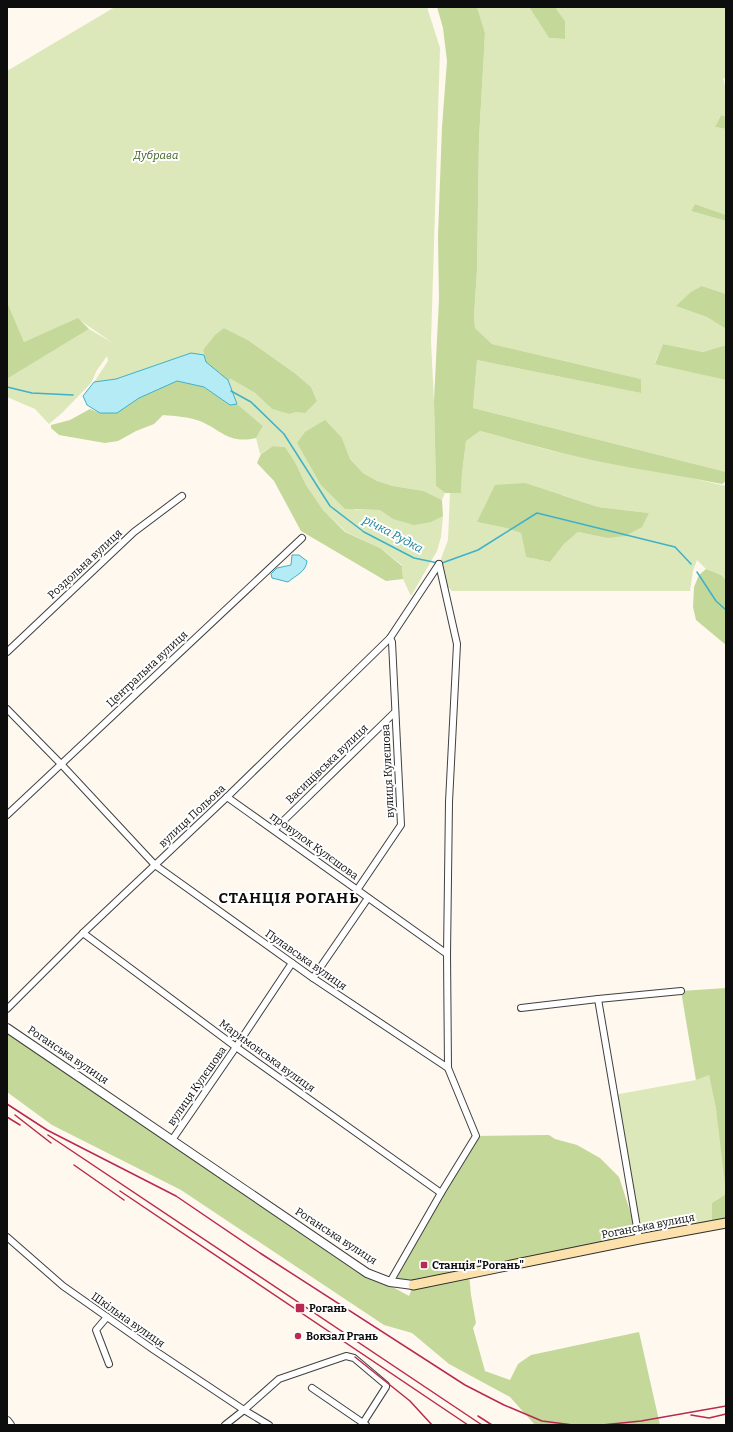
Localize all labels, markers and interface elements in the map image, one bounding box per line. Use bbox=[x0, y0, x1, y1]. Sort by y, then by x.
park label: Дубрава bbox=[133, 149, 178, 162]
water label: річка Рудка bbox=[360, 512, 425, 556]
street label: Роздольна вулиця bbox=[45, 526, 125, 602]
street label: Центральна вулиця bbox=[104, 628, 190, 710]
street label: Васищівська вулиця bbox=[283, 722, 371, 806]
street label: вулиця Кулєшова bbox=[379, 724, 397, 818]
street label: вулиця Польова bbox=[156, 782, 228, 850]
street label: провулок Кулєшова bbox=[267, 810, 361, 882]
district label: СТАНЦІЯ РОГАНЬ bbox=[219, 889, 359, 907]
street label: Пулавська вулиця bbox=[263, 927, 349, 993]
street label: Маримонська вулиця bbox=[217, 1017, 317, 1095]
street label: Роганська вулиця bbox=[25, 1023, 111, 1087]
street label: вулиця Кулєшова bbox=[165, 1044, 229, 1128]
street label: Роганська вулиця bbox=[293, 1205, 379, 1267]
street label: Роганська вулиця bbox=[600, 1211, 696, 1241]
place label: Станція "Рогань" bbox=[432, 1259, 524, 1272]
marker: Станція "Рогань" bbox=[419, 1260, 429, 1270]
street label: Шкільна вулиця bbox=[89, 1290, 167, 1350]
marker: Рогань bbox=[294, 1302, 306, 1314]
place label: Рогань bbox=[309, 1302, 347, 1315]
place label: Вокзал Ргань bbox=[306, 1330, 378, 1343]
marker: Вокзал Ргань bbox=[293, 1331, 303, 1341]

